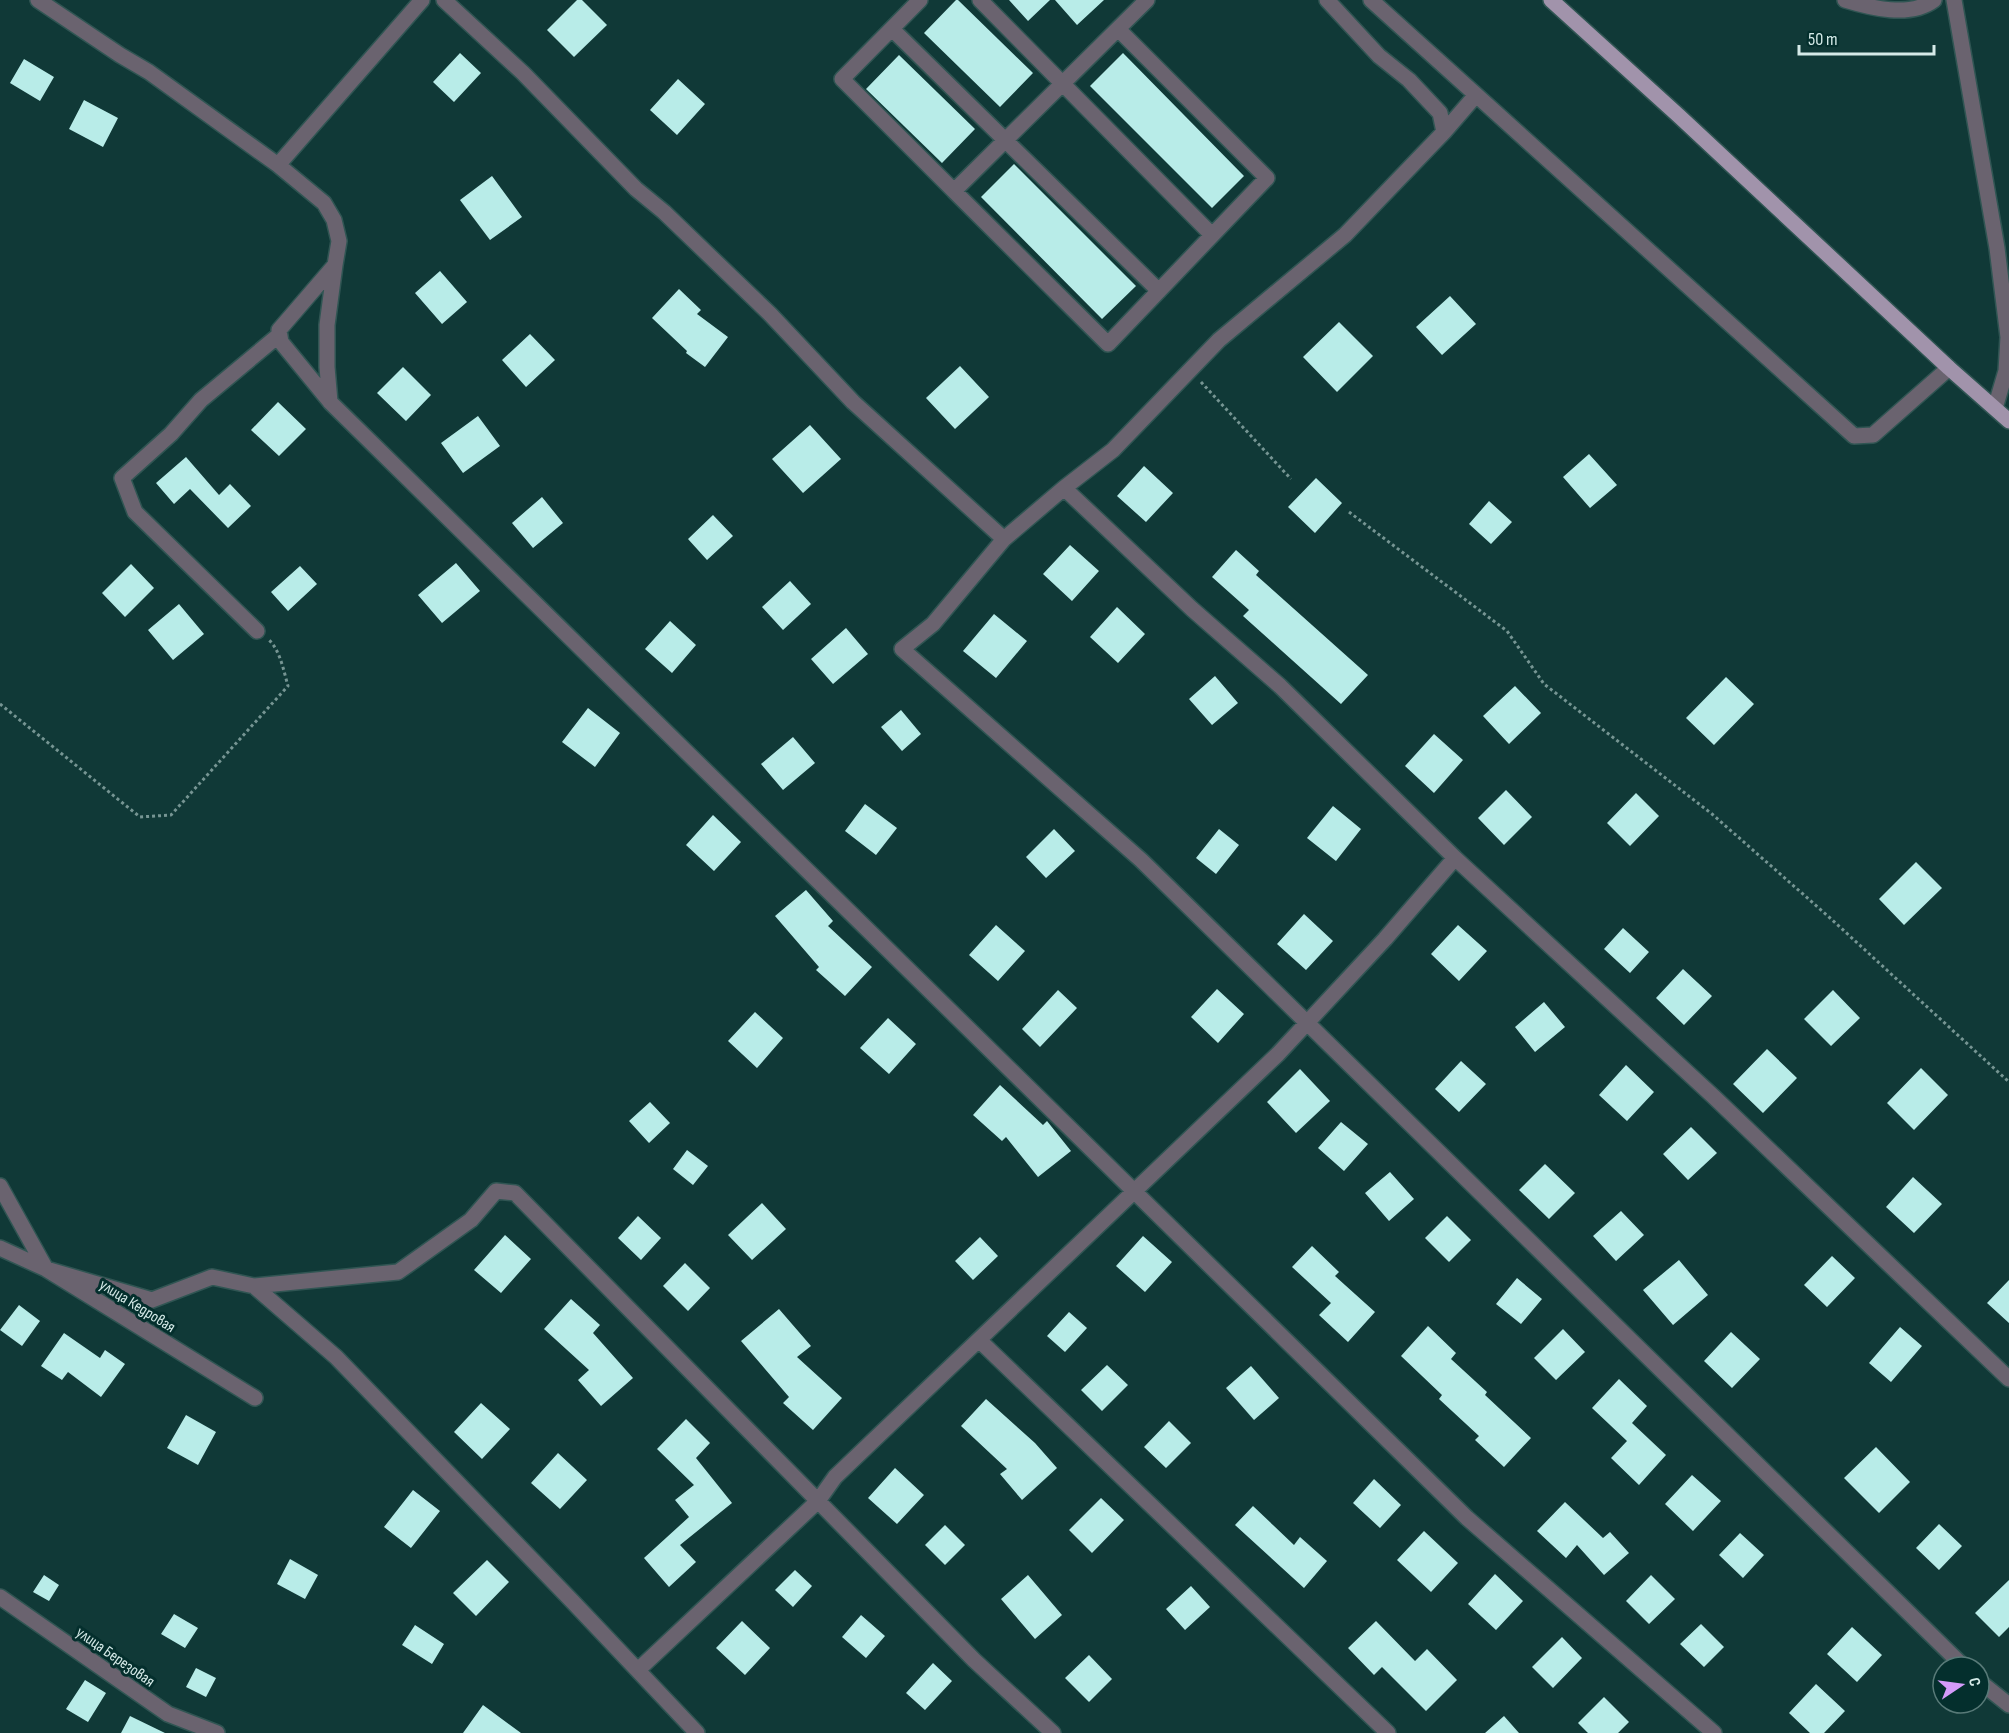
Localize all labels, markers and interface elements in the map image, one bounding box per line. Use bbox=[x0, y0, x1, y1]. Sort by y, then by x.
scale bar bbox=[1799, 18, 1934, 56]
text: 50 m bbox=[1808, 29, 1838, 50]
street label: улица Кедровая bbox=[96, 1275, 179, 1337]
street label: улица Березовая bbox=[72, 1623, 158, 1691]
north arrow bbox=[1931, 1655, 1991, 1715]
text: С bbox=[1964, 1676, 1984, 1688]

